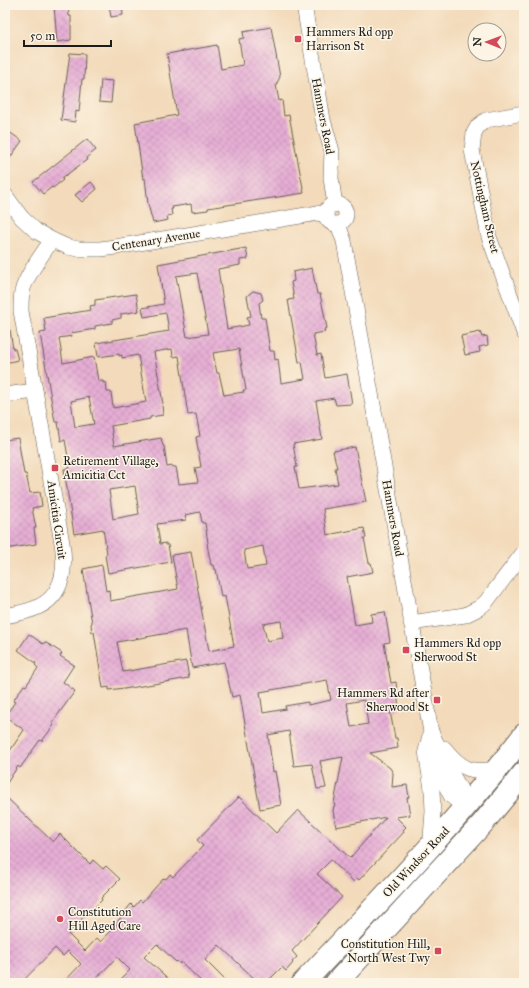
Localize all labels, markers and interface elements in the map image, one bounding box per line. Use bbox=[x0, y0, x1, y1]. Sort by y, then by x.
scale bar bbox=[24, 22, 111, 48]
north arrow bbox=[467, 22, 507, 62]
place label: Hammers Rd opp Harrison St bbox=[306, 25, 393, 53]
text: 50 m bbox=[30, 29, 55, 43]
marker: Hammers Rd opp Harrison St bbox=[293, 34, 303, 44]
text: N bbox=[471, 36, 484, 47]
street label: Hammers Road bbox=[309, 77, 337, 155]
street label: Nottingham Street bbox=[467, 160, 503, 255]
street label: Centenary Avenue bbox=[111, 226, 201, 254]
place label: Retirement Village, Amicitia Cct bbox=[62, 454, 159, 482]
marker: Retirement Village, Amicitia Cct bbox=[50, 463, 60, 473]
street label: Amicitia Circuit bbox=[44, 479, 70, 561]
street label: Hammers Road bbox=[379, 479, 407, 557]
place label: Hammers Rd opp Sherwood St bbox=[414, 636, 501, 664]
marker: Hammers Rd opp Sherwood St bbox=[401, 645, 411, 655]
place label: Hammers Rd after Sherwood St bbox=[337, 686, 430, 714]
marker: Hammers Rd after Sherwood St bbox=[432, 695, 442, 705]
street label: Old Windsor Road bbox=[380, 824, 452, 900]
place label: Constitution Hill Aged Care bbox=[68, 905, 141, 934]
marker: Constitution Hill Aged Care bbox=[55, 914, 65, 924]
place label: Constitution Hill, North West Twy bbox=[341, 937, 430, 965]
marker: Constitution Hill, North West Twy bbox=[433, 946, 443, 956]

